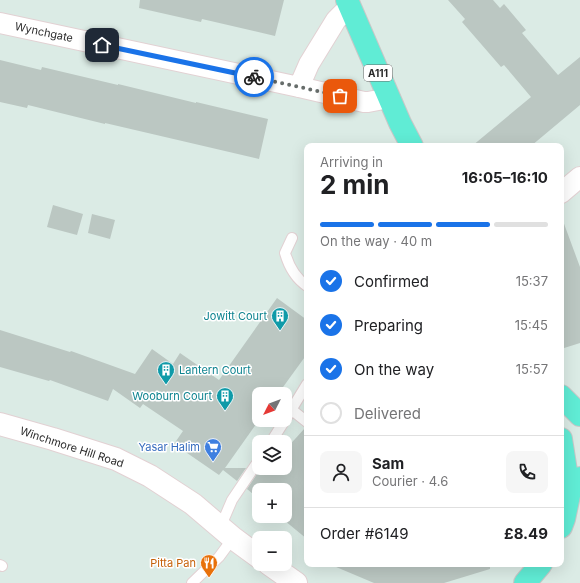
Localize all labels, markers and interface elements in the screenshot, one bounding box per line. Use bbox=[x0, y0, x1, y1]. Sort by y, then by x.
street label: Wynchgate bbox=[14, 19, 74, 45]
pin bbox=[85, 28, 119, 62]
icon: home bbox=[91, 34, 113, 56]
courier bbox=[234, 57, 274, 97]
road number: A111 bbox=[364, 65, 392, 81]
icon: bike bbox=[243, 66, 265, 88]
pin bbox=[323, 79, 357, 113]
icon: bag bbox=[329, 85, 351, 107]
text: Arriving in bbox=[320, 154, 383, 170]
text: 16:05–16:10 bbox=[462, 168, 548, 187]
text: 2 min bbox=[320, 169, 390, 200]
text: On the way · 40 m bbox=[320, 233, 432, 249]
icon: check bbox=[320, 270, 342, 292]
text: Confirmed bbox=[354, 272, 429, 291]
text: 15:37 bbox=[516, 273, 548, 289]
building icon: Jowitt Court bbox=[270, 306, 290, 331]
place label: Jowitt Court bbox=[204, 309, 267, 323]
icon: check bbox=[320, 314, 342, 336]
text: Preparing bbox=[354, 316, 423, 335]
text: 15:45 bbox=[515, 317, 548, 333]
icon: check bbox=[320, 358, 342, 380]
building icon: Lantern Court bbox=[156, 360, 176, 385]
text: On the way bbox=[354, 360, 434, 379]
text: 15:57 bbox=[516, 361, 548, 377]
place label: Lantern Court bbox=[179, 363, 251, 377]
building icon: Wooburn Court bbox=[215, 386, 235, 411]
north arrow bbox=[252, 387, 292, 427]
map controls bbox=[252, 387, 292, 571]
place label: Wooburn Court bbox=[132, 389, 212, 403]
text: Delivered bbox=[354, 404, 421, 423]
street label: Winchmore Hill Road bbox=[18, 424, 126, 470]
button: layers bbox=[252, 435, 292, 475]
supermarket icon: Yasar Halim bbox=[203, 437, 223, 462]
place label: Yasar Halim bbox=[139, 440, 200, 454]
button: person bbox=[320, 451, 362, 493]
button: phone bbox=[506, 451, 548, 493]
text: Sam bbox=[372, 454, 404, 473]
text: Courier · 4.6 bbox=[372, 473, 448, 489]
button: + bbox=[252, 483, 292, 523]
text: Order #6149 bbox=[320, 524, 409, 543]
text: £8.49 bbox=[504, 524, 548, 543]
button: − bbox=[252, 531, 292, 571]
restaurant icon: Pitta Pan bbox=[199, 553, 219, 578]
place label: Pitta Pan bbox=[150, 556, 196, 570]

